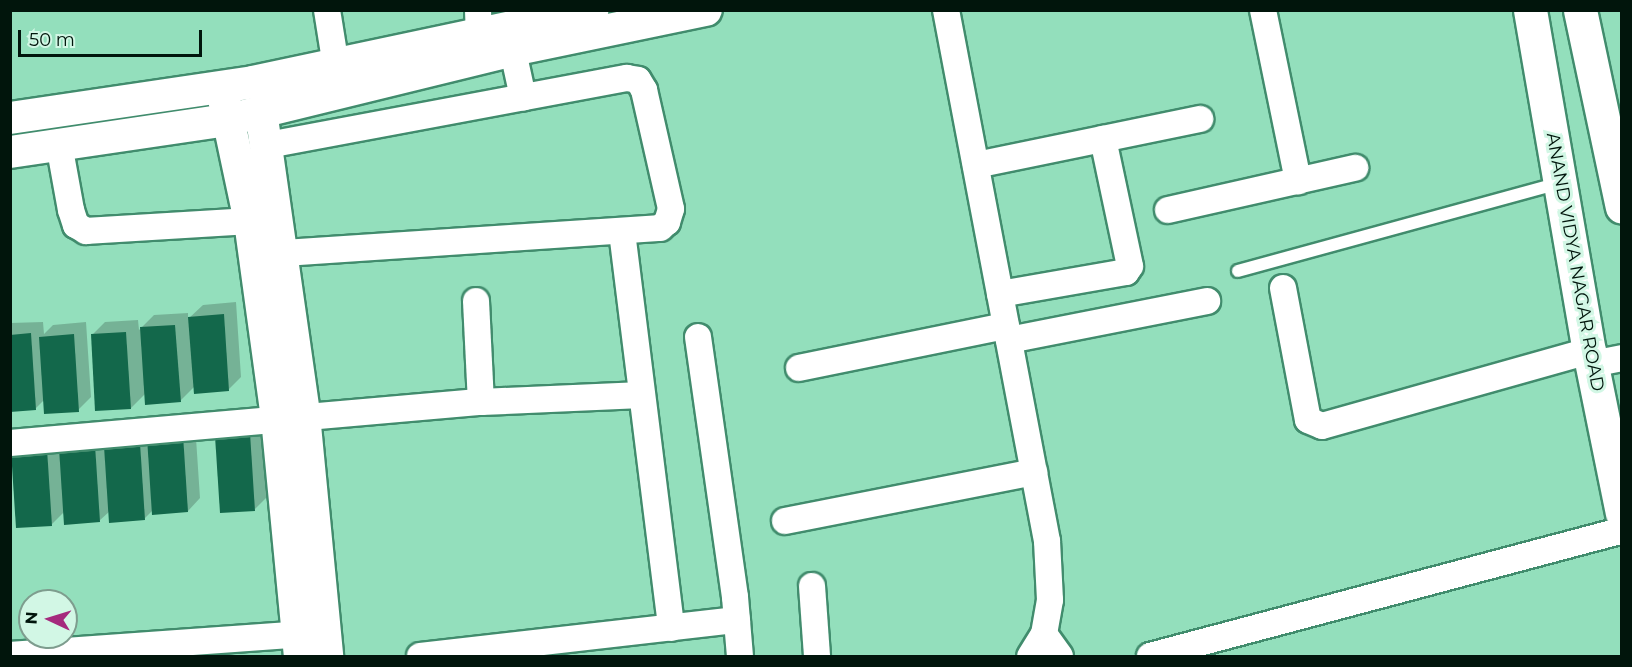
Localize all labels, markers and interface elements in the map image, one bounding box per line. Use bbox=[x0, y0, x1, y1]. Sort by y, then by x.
scale bar bbox=[21, 18, 206, 56]
text: 50 m bbox=[29, 29, 75, 51]
street label: ANAND VIDYA NAGAR ROAD bbox=[1542, 131, 1608, 393]
north arrow bbox=[18, 589, 78, 649]
text: N bbox=[22, 611, 41, 625]

